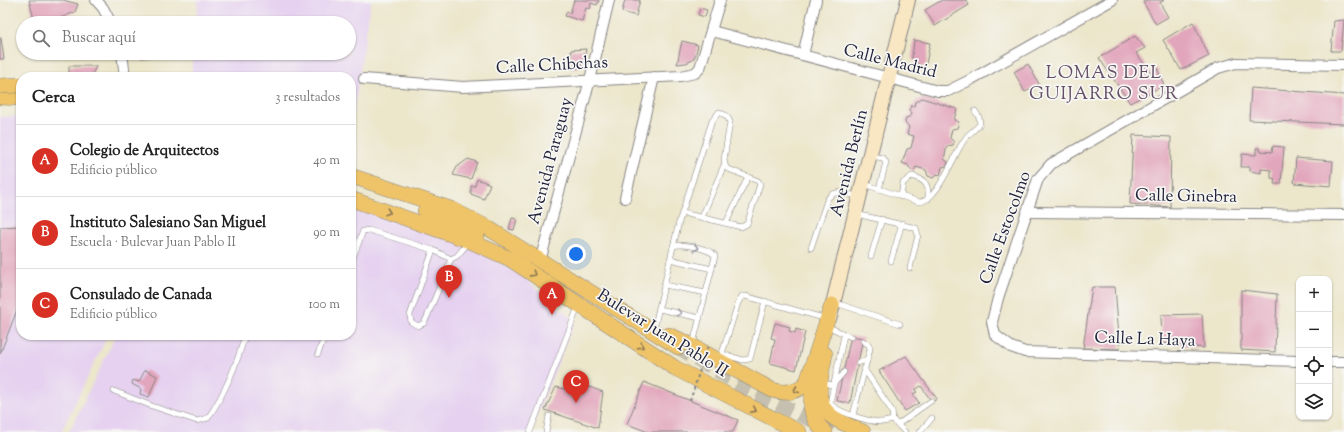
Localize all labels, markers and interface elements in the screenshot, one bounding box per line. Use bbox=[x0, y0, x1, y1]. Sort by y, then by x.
search box bbox=[16, 16, 356, 60]
icon: search bbox=[30, 27, 52, 49]
text: Buscar aquí bbox=[62, 28, 136, 49]
street label: Calle Madrid bbox=[841, 39, 940, 85]
street label: Calle Chibchas bbox=[495, 51, 609, 81]
district label: LOMAS DEL GUIJARRO SUR bbox=[1029, 61, 1179, 108]
text: Cerca bbox=[32, 86, 75, 110]
text: 3 resultados bbox=[275, 89, 340, 107]
street label: Avenida Paraguay bbox=[523, 95, 580, 227]
street label: Avenida Berlín bbox=[825, 107, 875, 219]
text: Colegio de Arquitectos bbox=[70, 141, 219, 162]
text: A bbox=[40, 152, 50, 170]
text: 40 m bbox=[313, 152, 340, 170]
text: Edificio público bbox=[70, 162, 157, 180]
street label: Calle Estocolmo bbox=[974, 168, 1038, 288]
street label: Calle Ginebra bbox=[1135, 184, 1237, 210]
one-way arrow bbox=[384, 208, 391, 216]
text: Instituto Salesiano San Miguel bbox=[70, 213, 266, 234]
text: B bbox=[41, 224, 49, 242]
text: 90 m bbox=[313, 224, 340, 242]
text: Escuela · Bulevar Juan Pablo II bbox=[70, 234, 236, 252]
one-way arrow bbox=[693, 243, 699, 251]
your location bbox=[566, 244, 586, 264]
pin: B bbox=[436, 265, 462, 298]
one-way arrow bbox=[529, 269, 536, 276]
map controls bbox=[1296, 276, 1332, 420]
button: + bbox=[1296, 276, 1332, 312]
pin: A bbox=[539, 282, 565, 315]
street label: Bulevar Juan Pablo II bbox=[592, 284, 732, 384]
text: Consulado de Canada bbox=[70, 285, 212, 306]
text: C bbox=[40, 296, 50, 314]
text: 100 m bbox=[308, 296, 340, 314]
text: Edificio público bbox=[70, 306, 157, 324]
one-way arrow bbox=[676, 309, 683, 317]
button: − bbox=[1296, 312, 1332, 348]
street label: Calle La Haya bbox=[1094, 326, 1196, 354]
one-way arrow bbox=[637, 341, 644, 348]
button: locate bbox=[1296, 348, 1332, 384]
pin: C bbox=[563, 370, 589, 403]
button: layers bbox=[1296, 384, 1332, 420]
one-way arrow bbox=[793, 385, 800, 393]
one-way arrow bbox=[750, 405, 757, 413]

